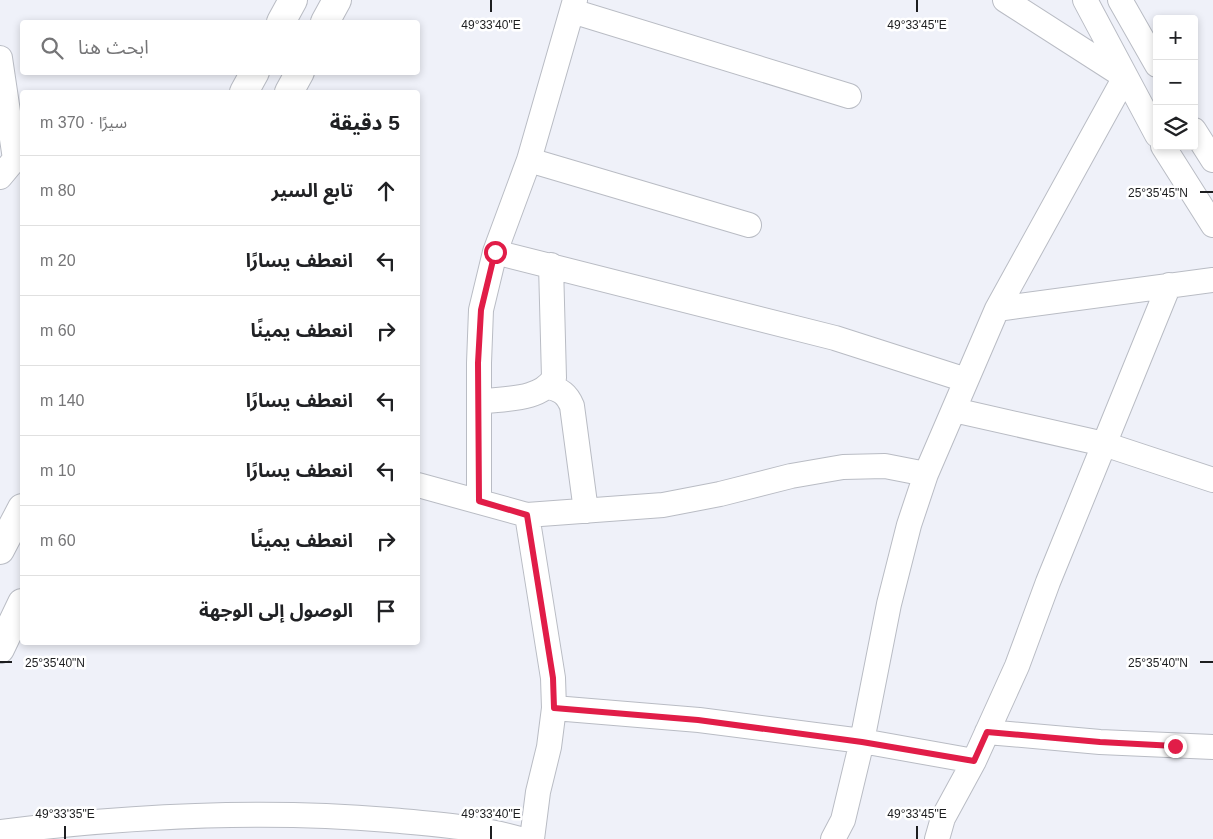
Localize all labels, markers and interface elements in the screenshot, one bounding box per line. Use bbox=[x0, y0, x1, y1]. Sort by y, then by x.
map controls bbox=[1153, 15, 1198, 150]
button: + bbox=[1153, 15, 1198, 60]
text: 49°33'40"E bbox=[461, 18, 521, 32]
text: 49°33'45"E bbox=[887, 18, 947, 32]
search box bbox=[20, 20, 420, 75]
icon: search bbox=[38, 34, 66, 62]
text: ابحث هنا bbox=[78, 37, 149, 58]
button: − bbox=[1153, 60, 1198, 105]
button: layers bbox=[1153, 105, 1198, 150]
text: 5 دقيقة bbox=[330, 111, 400, 134]
text: سيرًا · 370 m bbox=[40, 114, 127, 131]
icon: ahead bbox=[372, 177, 400, 205]
text: تابع السير bbox=[271, 180, 353, 201]
text: 80 m bbox=[40, 182, 76, 199]
text: 25°35'45"N bbox=[1128, 186, 1188, 200]
route start bbox=[484, 241, 507, 264]
icon: left bbox=[372, 247, 400, 275]
text: انعطف يسارًا bbox=[246, 250, 353, 271]
text: 20 m bbox=[40, 252, 76, 269]
icon: right bbox=[372, 317, 400, 345]
text: انعطف يمينًا bbox=[251, 320, 353, 341]
text: 60 m bbox=[40, 322, 76, 339]
icon: left bbox=[372, 387, 400, 415]
text: انعطف يسارًا bbox=[246, 390, 353, 411]
text: 140 m bbox=[40, 392, 84, 409]
icon: left bbox=[372, 457, 400, 485]
text: انعطف يسارًا bbox=[246, 460, 353, 481]
text: 10 m bbox=[40, 462, 76, 479]
icon: right bbox=[372, 527, 400, 555]
text: انعطف يمينًا bbox=[251, 530, 353, 551]
text: 60 m bbox=[40, 532, 76, 549]
icon: arrive bbox=[372, 597, 400, 625]
text: الوصول إلى الوجهة bbox=[199, 600, 353, 621]
text: 25°35'40"N bbox=[25, 656, 85, 670]
text: 25°35'40"N bbox=[1128, 656, 1188, 670]
route end bbox=[1164, 735, 1187, 758]
text: 49°33'35"E bbox=[35, 807, 95, 821]
text: 49°33'40"E bbox=[461, 807, 521, 821]
text: 49°33'45"E bbox=[887, 807, 947, 821]

